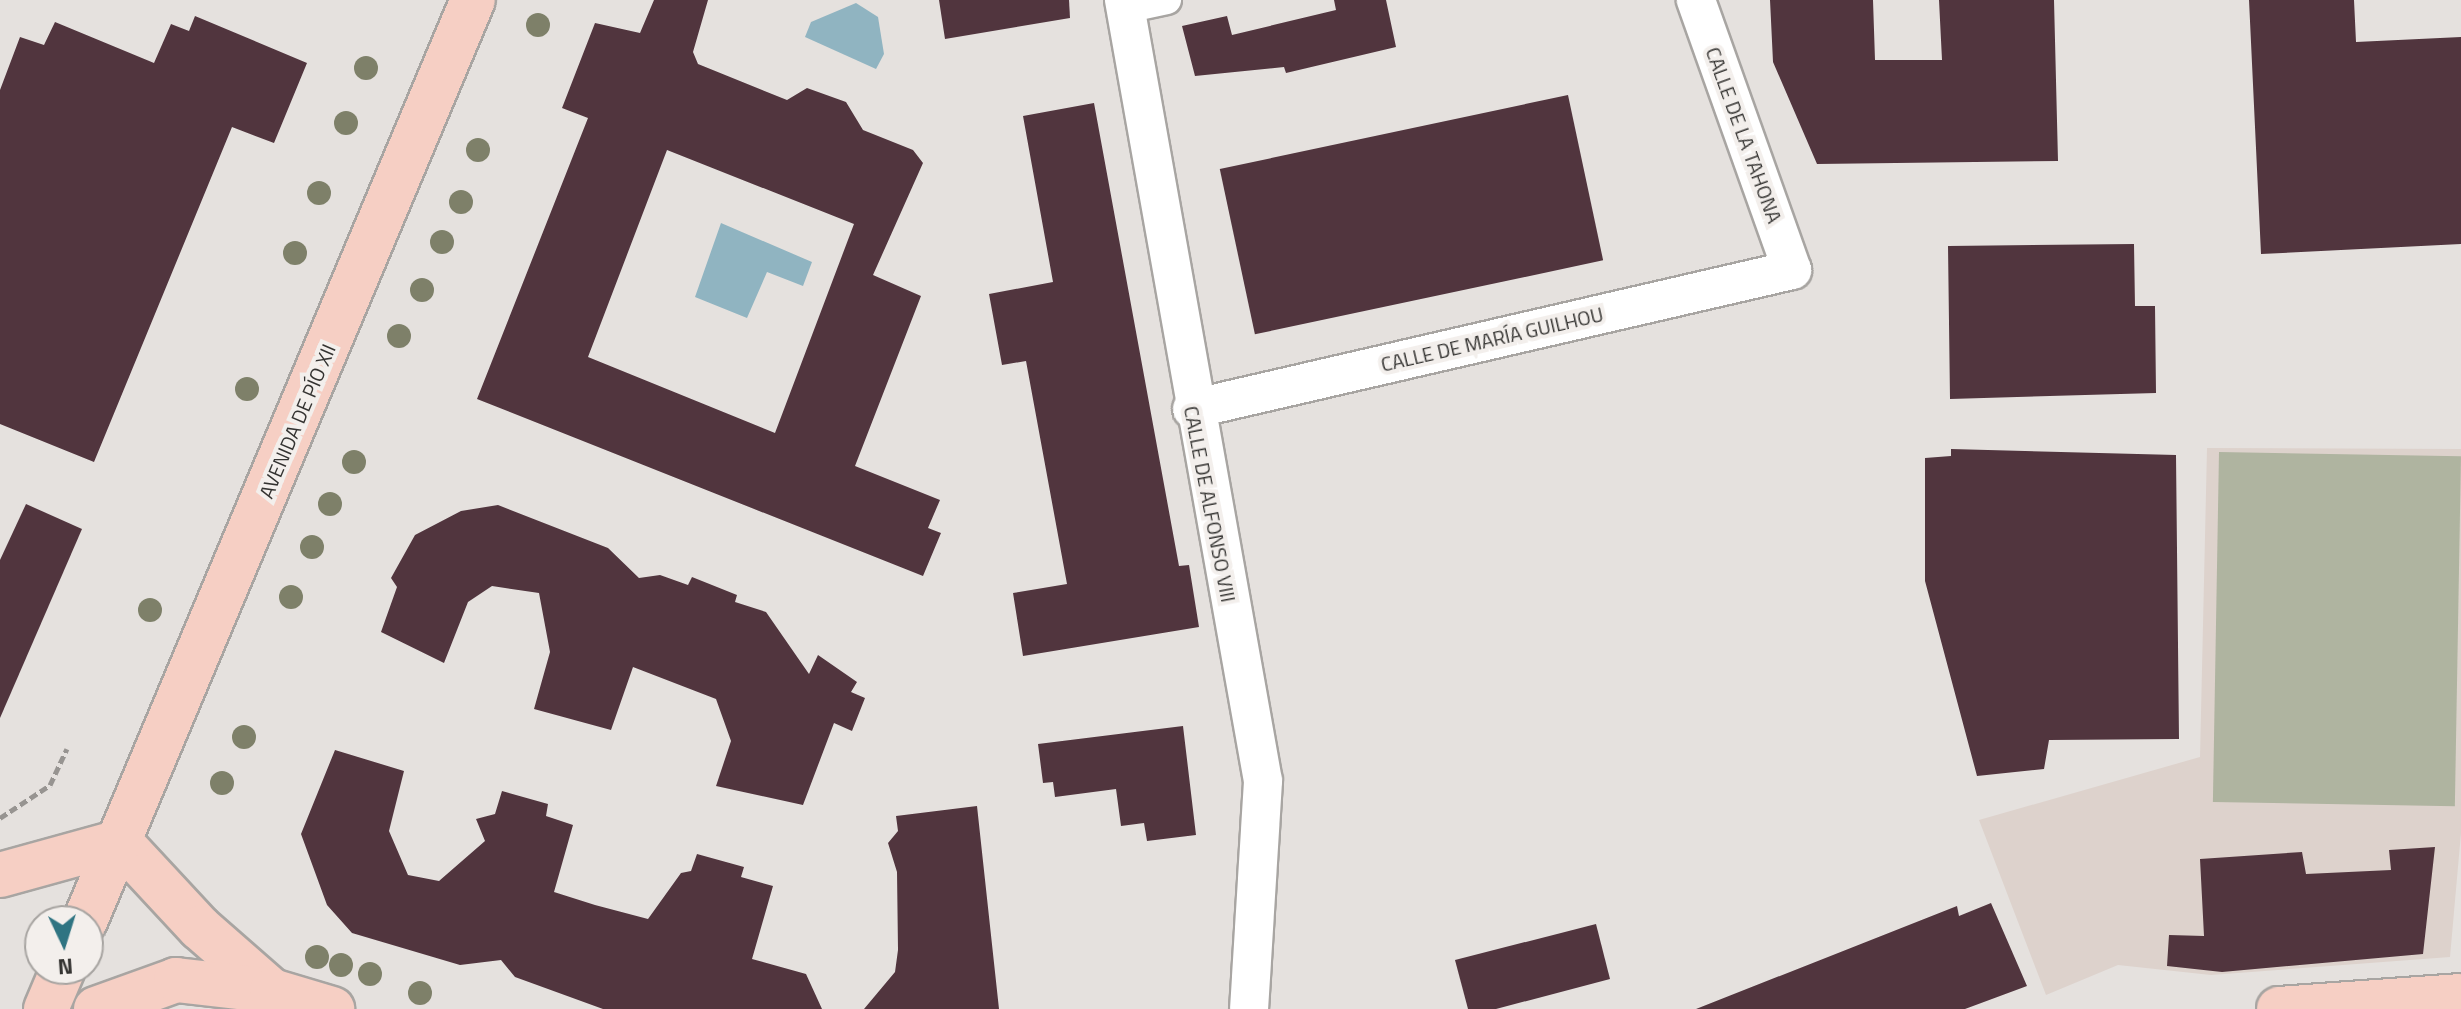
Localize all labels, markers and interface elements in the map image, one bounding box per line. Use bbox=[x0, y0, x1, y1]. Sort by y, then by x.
street label: CALLE DE LA TAHONA bbox=[1701, 44, 1787, 226]
street label: CALLE DE MARÍA GUILHOU bbox=[1379, 302, 1605, 376]
street label: AVENIDA DE PÍO XII bbox=[254, 340, 340, 502]
street label: CALLE DE ALFONSO VIII bbox=[1179, 404, 1241, 604]
north arrow bbox=[24, 905, 104, 985]
text: N bbox=[57, 949, 74, 984]

